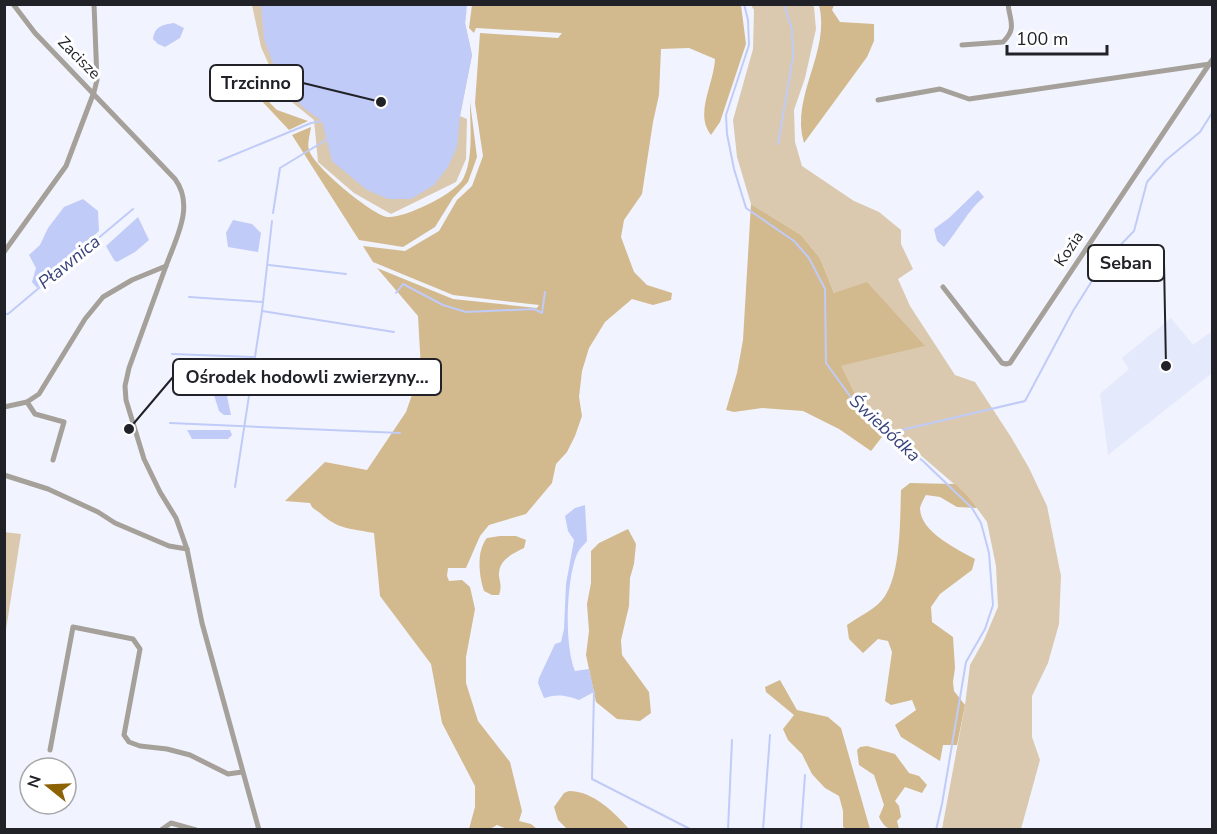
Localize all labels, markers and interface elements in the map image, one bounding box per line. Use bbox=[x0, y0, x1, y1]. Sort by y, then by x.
scale bar bbox=[1007, 18, 1108, 56]
text: 100 m bbox=[1016, 27, 1068, 51]
street label: Zacisze bbox=[53, 32, 105, 84]
callout: Trzcinno bbox=[210, 65, 303, 101]
text: Trzcinno bbox=[221, 71, 291, 95]
street label: Kozia bbox=[1049, 227, 1089, 271]
water label: Pławnica bbox=[33, 230, 105, 294]
callout: Seban bbox=[1088, 245, 1164, 281]
text: Seban bbox=[1100, 251, 1152, 275]
callout: Ośrodek hodowli zwierzyny... bbox=[173, 359, 441, 395]
text: Ośrodek hodowli zwierzyny... bbox=[185, 365, 429, 389]
water label: Świebódka bbox=[844, 389, 926, 467]
north arrow bbox=[18, 756, 78, 816]
text: N bbox=[22, 773, 47, 791]

